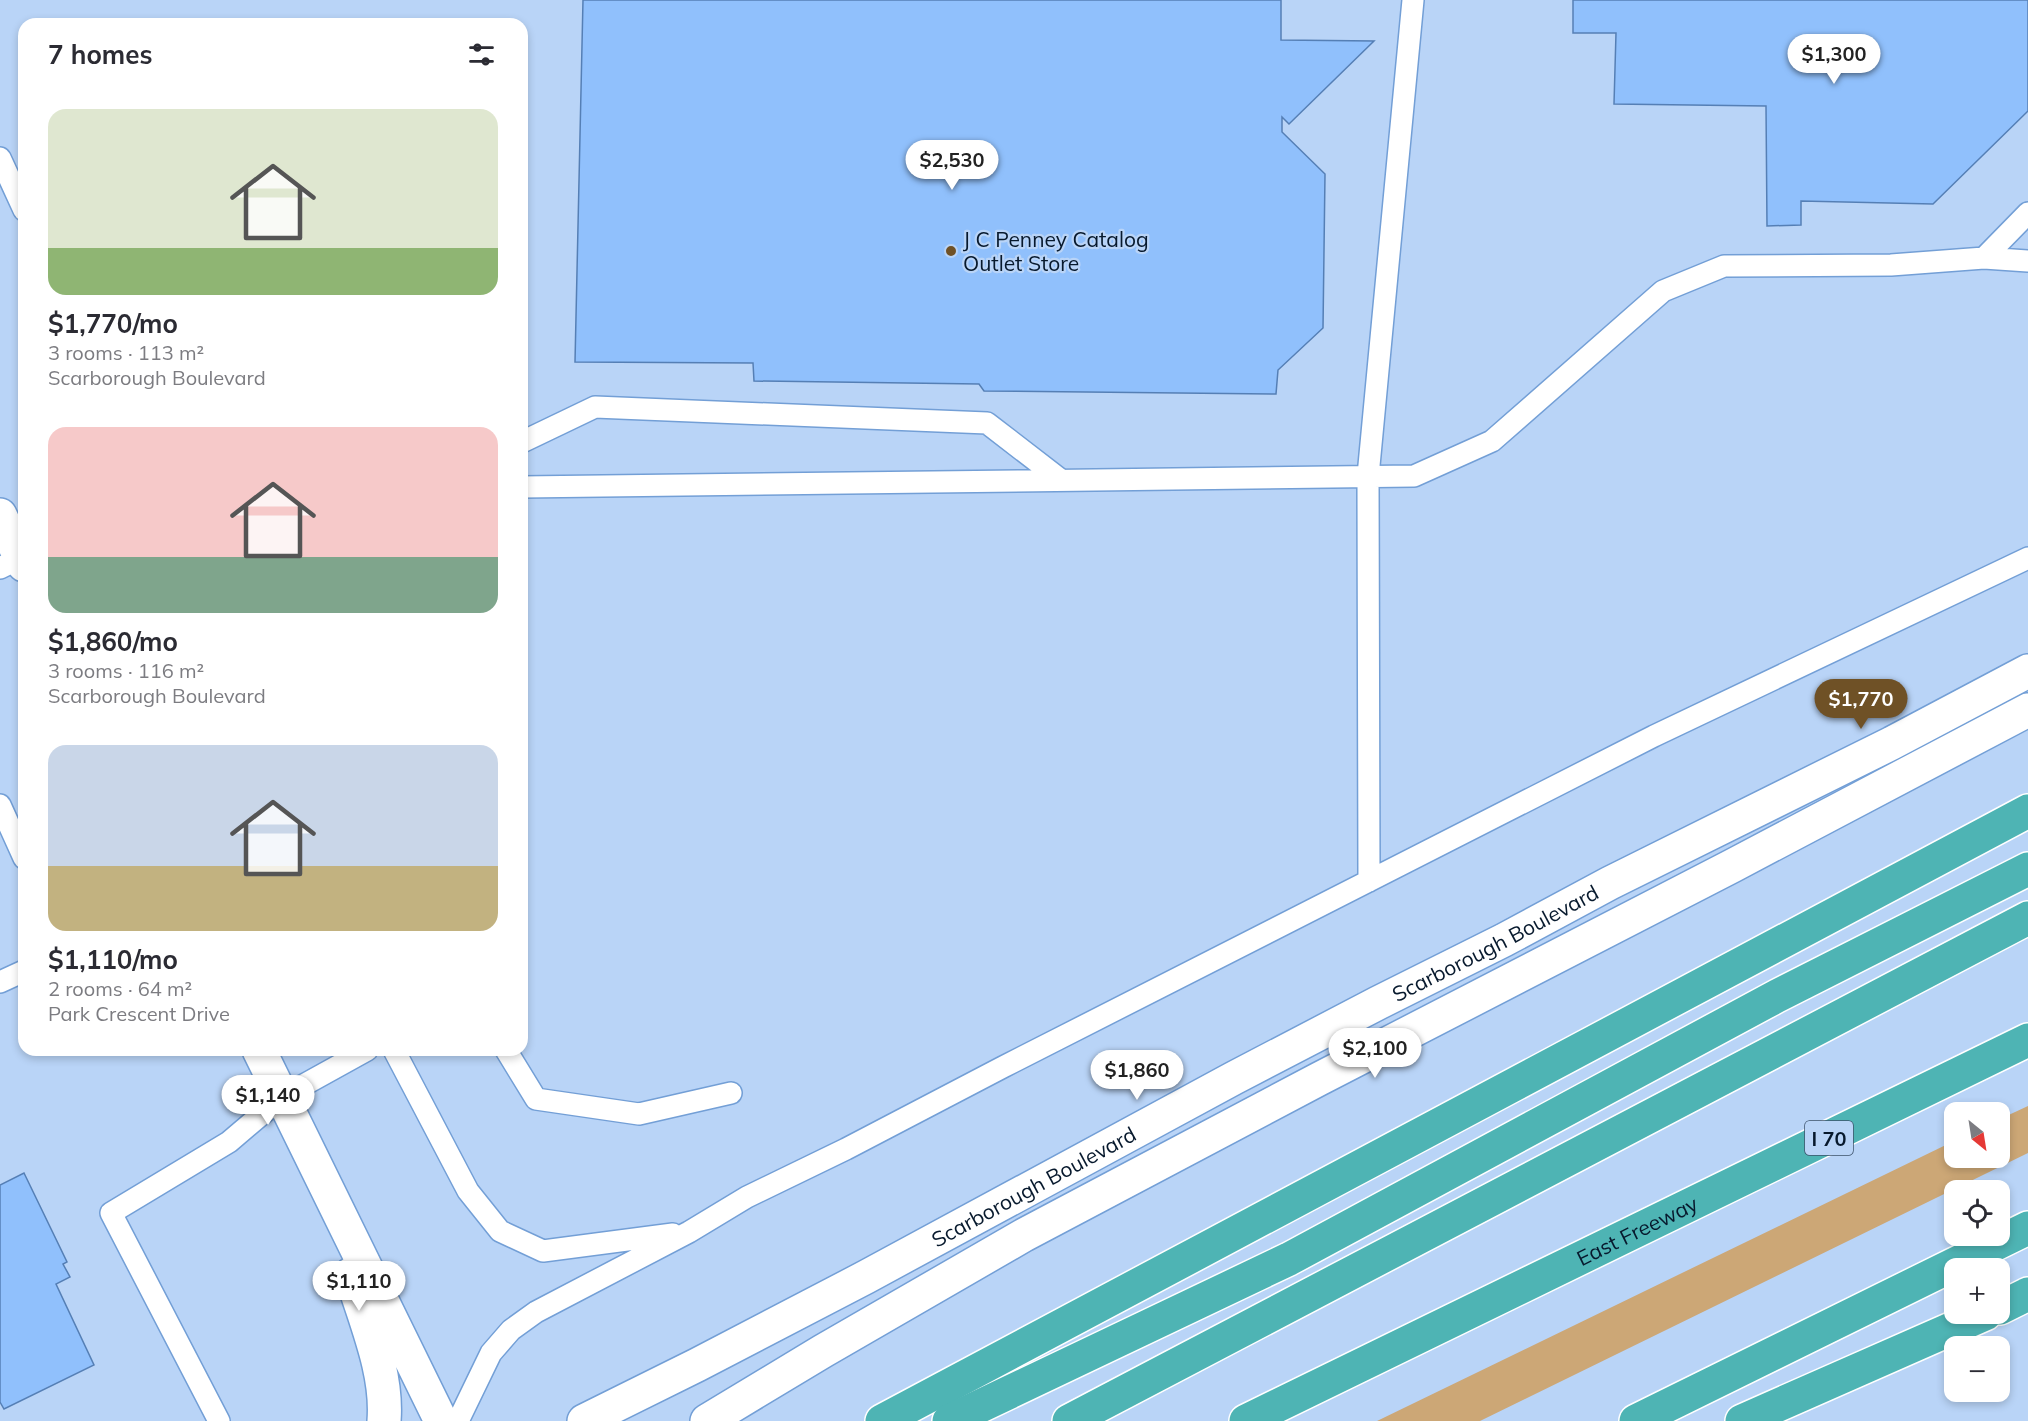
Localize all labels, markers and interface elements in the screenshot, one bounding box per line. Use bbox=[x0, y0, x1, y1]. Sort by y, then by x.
pin: $1,300 bbox=[1785, 34, 1883, 85]
text: 7 homes bbox=[48, 38, 152, 71]
icon: filters bbox=[465, 38, 498, 71]
text: $1,300 bbox=[1802, 41, 1866, 66]
pin: $2,530 bbox=[903, 140, 1001, 191]
text: $2,530 bbox=[920, 147, 984, 172]
icon: home bbox=[219, 148, 327, 256]
place label: J C Penney Catalog Outlet Store bbox=[963, 226, 1149, 276]
marker: J C Penney Catalog Outlet Store bbox=[944, 244, 958, 258]
text: $1,770/mo bbox=[48, 307, 178, 340]
text: 3 rooms · 113 m² bbox=[48, 340, 204, 365]
text: Scarborough Boulevard bbox=[48, 365, 266, 390]
icon: home bbox=[219, 466, 327, 574]
text: $1,860/mo bbox=[48, 625, 178, 658]
text: 3 rooms · 116 m² bbox=[48, 658, 204, 683]
pin: $1,770 bbox=[1812, 679, 1910, 730]
text: Scarborough Boulevard bbox=[48, 683, 266, 708]
text: $1,770 bbox=[1829, 686, 1893, 711]
icon: home bbox=[219, 784, 327, 892]
street label: Scarborough Boulevard bbox=[1388, 879, 1603, 1007]
text: $1,110/mo bbox=[48, 943, 178, 976]
text: 2 rooms · 64 m² bbox=[48, 976, 192, 1001]
text: Park Crescent Drive bbox=[48, 1001, 230, 1026]
pin: $2,100 bbox=[1326, 1028, 1424, 1079]
text: $2,100 bbox=[1343, 1035, 1407, 1060]
pin: $1,860 bbox=[1088, 1050, 1186, 1101]
text: $1,860 bbox=[1105, 1057, 1169, 1082]
pin: $1,140 bbox=[219, 1075, 317, 1126]
text: $1,140 bbox=[236, 1082, 300, 1107]
north arrow bbox=[1944, 1102, 2010, 1168]
map controls bbox=[1944, 1102, 2010, 1402]
street label: Scarborough Boulevard bbox=[927, 1121, 1140, 1252]
road number: I 70 bbox=[1805, 1121, 1853, 1155]
button: locate bbox=[1944, 1180, 2010, 1246]
street label: East Freeway bbox=[1572, 1190, 1702, 1271]
button: + bbox=[1944, 1258, 2010, 1324]
pin: $1,110 bbox=[310, 1261, 408, 1312]
text: $1,110 bbox=[327, 1268, 391, 1293]
button: − bbox=[1944, 1336, 2010, 1402]

